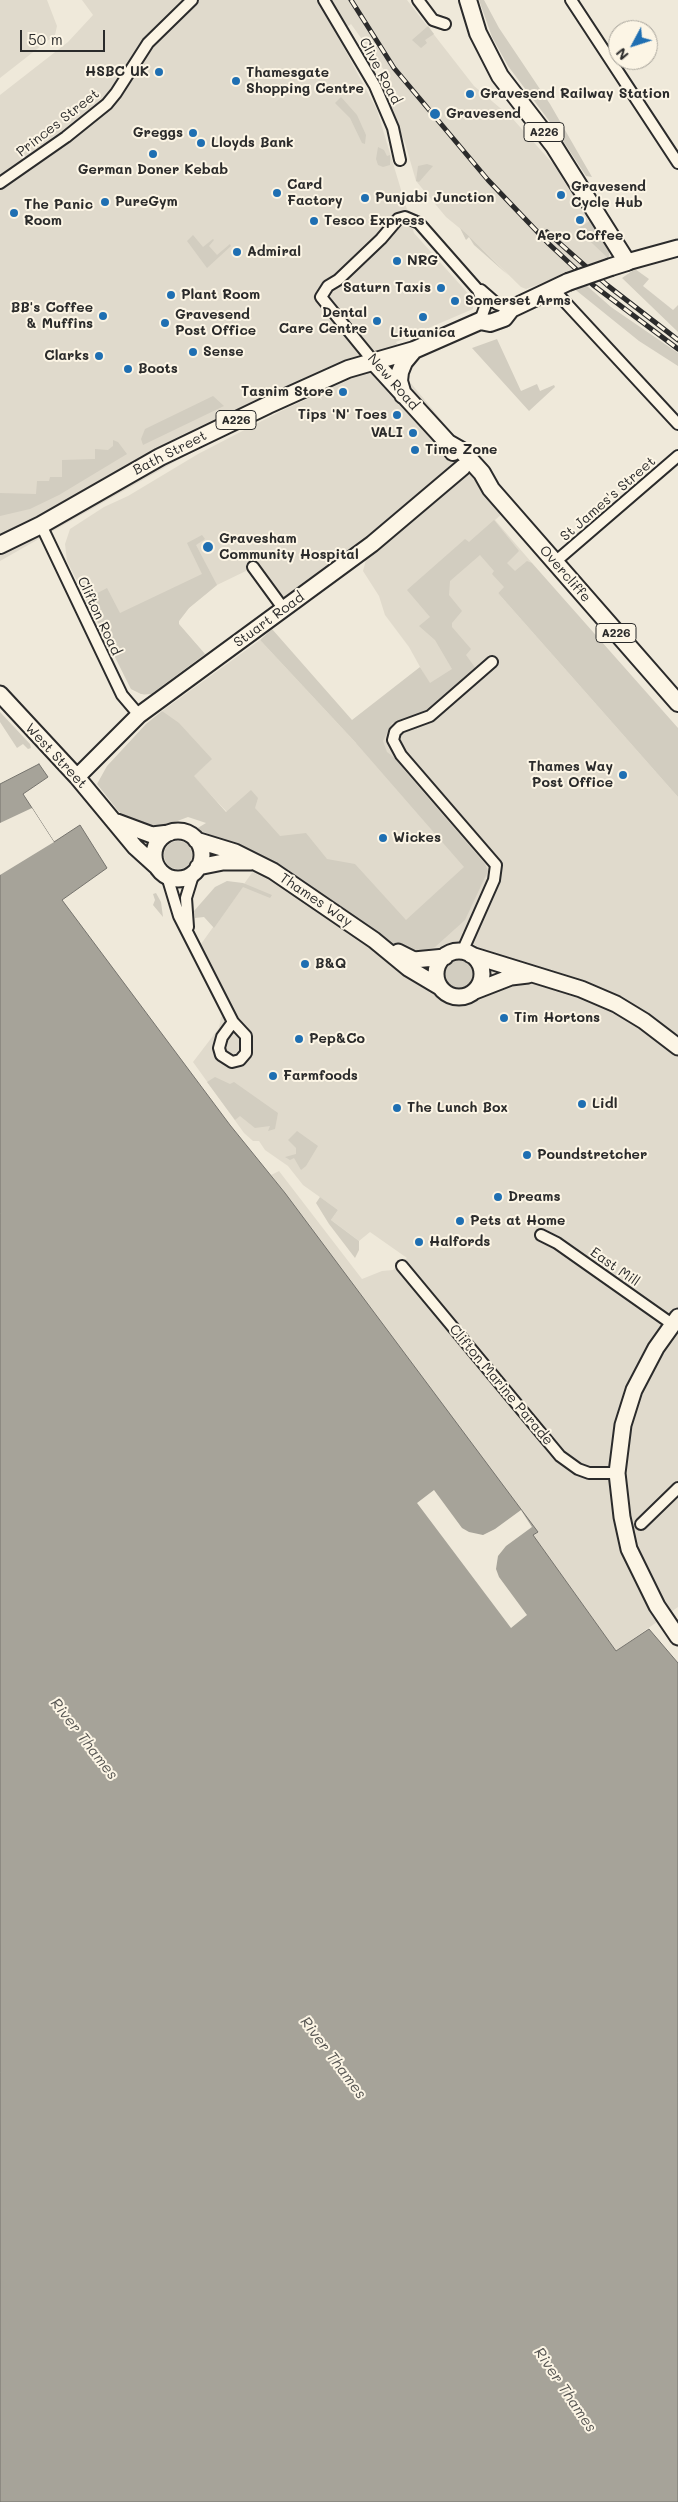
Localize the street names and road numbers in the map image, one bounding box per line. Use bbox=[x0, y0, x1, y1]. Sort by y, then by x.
street label: Clive Road bbox=[355, 35, 405, 107]
street label: Princes Street bbox=[13, 85, 103, 161]
road number: A226 bbox=[524, 122, 564, 142]
street label: New Road bbox=[364, 350, 422, 414]
road number: A226 bbox=[216, 410, 256, 430]
street label: Bath Street bbox=[130, 427, 210, 479]
street label: St James's Street bbox=[557, 453, 659, 545]
street label: Overcliffe bbox=[536, 542, 594, 606]
street label: Clifton Road bbox=[73, 574, 125, 658]
street label: Stuart Road bbox=[231, 589, 307, 651]
road number: A226 bbox=[596, 624, 636, 642]
street label: West Street bbox=[22, 720, 90, 792]
street label: Thames Way bbox=[277, 870, 355, 930]
street label: East Mill bbox=[587, 1244, 643, 1290]
street label: Clifton Marine Parade bbox=[446, 1321, 556, 1449]

